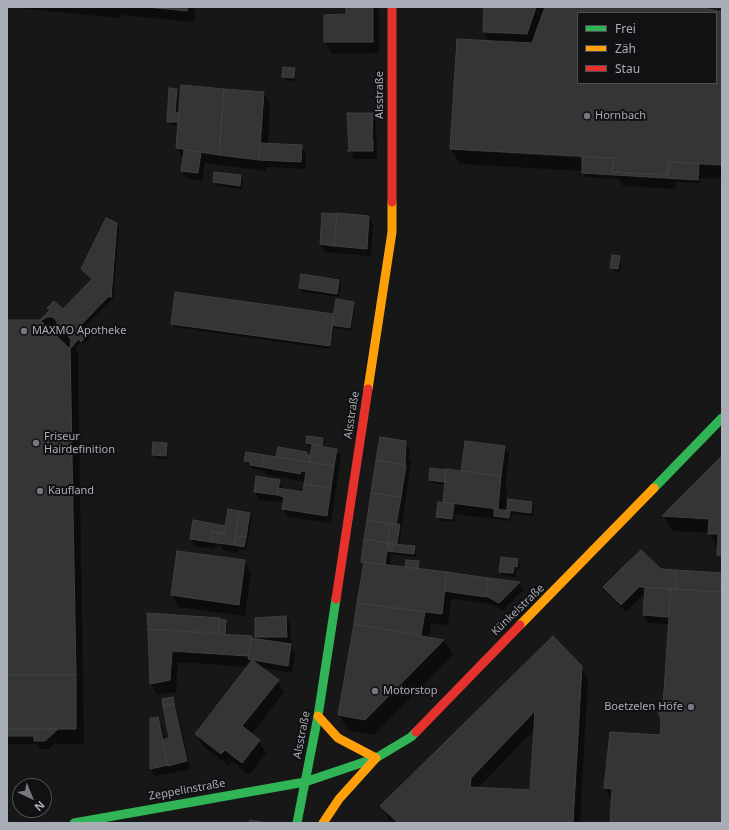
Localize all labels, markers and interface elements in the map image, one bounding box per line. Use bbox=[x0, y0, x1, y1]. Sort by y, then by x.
legend bbox=[577, 12, 717, 84]
text: Frei bbox=[615, 20, 636, 37]
text: Zäh bbox=[615, 40, 636, 57]
text: Stau bbox=[615, 60, 640, 77]
street label: Alsstraße bbox=[373, 71, 387, 119]
place label: Hornbach bbox=[595, 109, 646, 123]
marker: Hornbach bbox=[582, 111, 592, 121]
place label: MAXMO Apotheke bbox=[32, 324, 126, 338]
marker: MAXMO Apotheke bbox=[19, 326, 29, 336]
street label: Alsstraße bbox=[342, 390, 362, 440]
place label: Friseur Hairdefinition bbox=[44, 430, 115, 456]
marker: Friseur Hairdefinition bbox=[31, 438, 41, 448]
place label: Kaufland bbox=[48, 484, 94, 498]
marker: Kaufland bbox=[35, 486, 45, 496]
street label: Künkelstraße bbox=[489, 582, 547, 638]
place label: Motorstop bbox=[383, 684, 437, 698]
marker: Motorstop bbox=[370, 686, 380, 696]
place label: Boetzelen Höfe bbox=[604, 700, 683, 714]
marker: Boetzelen Höfe bbox=[686, 702, 696, 712]
street label: Alsstraße bbox=[291, 710, 313, 760]
street label: Zeppelinstraße bbox=[148, 777, 226, 803]
north arrow bbox=[12, 778, 52, 818]
text: N bbox=[32, 798, 48, 815]

